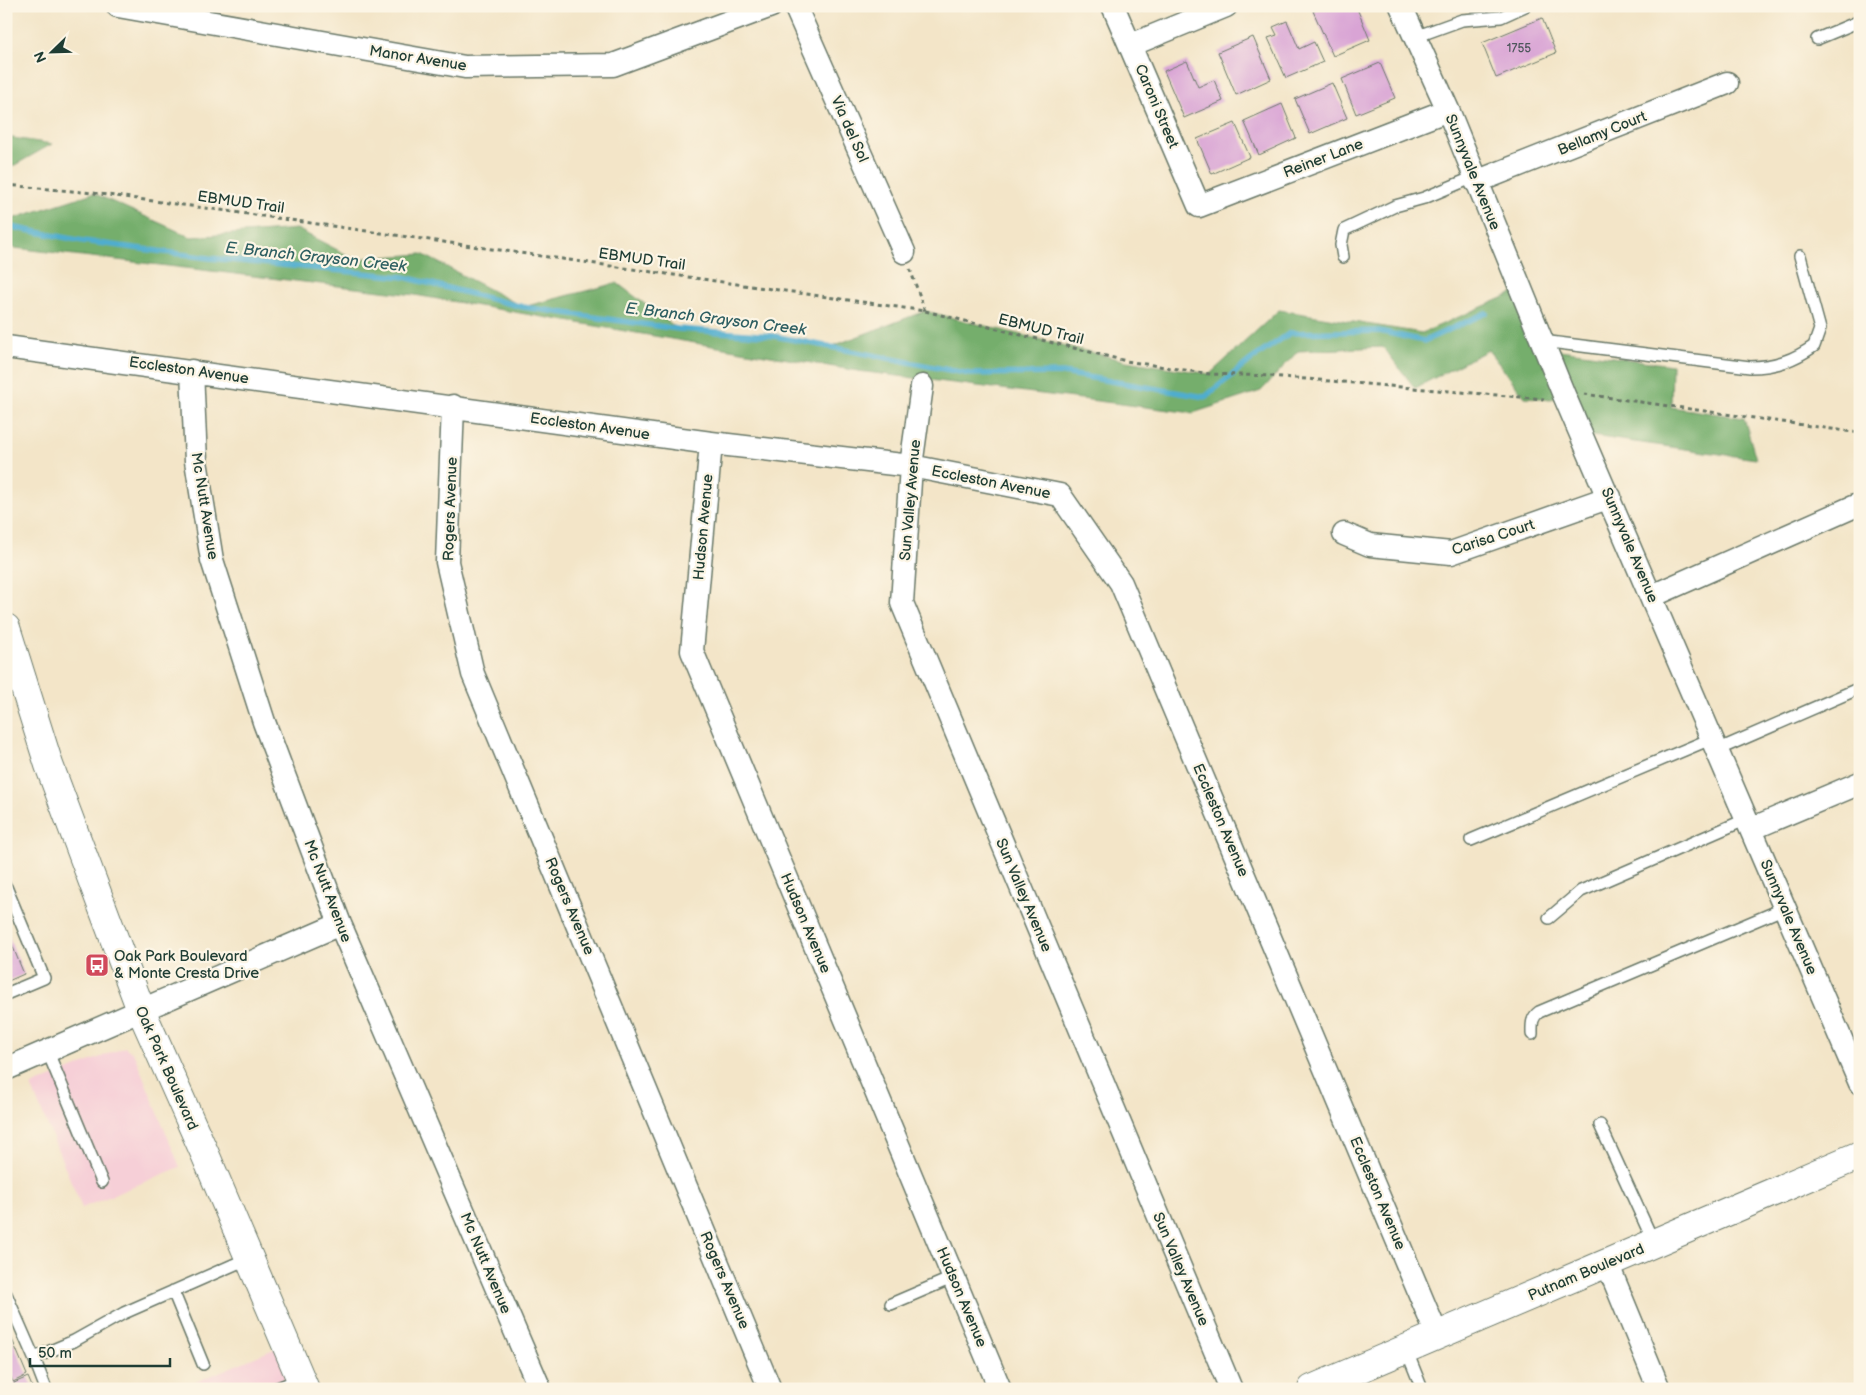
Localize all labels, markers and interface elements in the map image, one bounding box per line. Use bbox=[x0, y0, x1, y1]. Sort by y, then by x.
north arrow bbox=[28, 28, 78, 78]
street label: Manor Avenue bbox=[368, 41, 468, 76]
house number: 1755 bbox=[1507, 41, 1531, 56]
text: N bbox=[31, 49, 50, 65]
street label: Caroni Street bbox=[1130, 61, 1183, 152]
street label: Via del Sol bbox=[826, 93, 873, 165]
street label: Bellamy Court bbox=[1555, 107, 1650, 160]
street label: Sunnyvale Avenue bbox=[1441, 111, 1504, 233]
street label: Reiner Lane bbox=[1281, 135, 1366, 182]
street label: EBMUD Trail bbox=[196, 187, 286, 218]
water label: E. Branch Grayson Creek bbox=[225, 239, 408, 277]
street label: EBMUD Trail bbox=[597, 244, 687, 275]
water label: E. Branch Grayson Creek bbox=[625, 299, 808, 340]
street label: EBMUD Trail bbox=[996, 310, 1086, 349]
street label: Eccleston Avenue bbox=[128, 353, 250, 388]
street label: Eccleston Avenue bbox=[529, 409, 651, 444]
street label: Sun Valley Avenue bbox=[896, 439, 925, 561]
street label: Mc Nutt Avenue bbox=[187, 451, 222, 561]
street label: Rogers Avenue bbox=[439, 457, 462, 561]
street label: Eccleston Avenue bbox=[930, 462, 1052, 503]
street label: Hudson Avenue bbox=[689, 473, 718, 581]
street label: Sunnyvale Avenue bbox=[1597, 485, 1662, 606]
street label: Carisa Court bbox=[1450, 515, 1537, 560]
street label: Eccleston Avenue bbox=[1188, 761, 1253, 880]
street label: Sun Valley Avenue bbox=[991, 836, 1056, 955]
street label: Mc Nutt Avenue bbox=[299, 837, 356, 945]
street label: Rogers Avenue bbox=[540, 855, 599, 958]
street label: Sunnyvale Avenue bbox=[1756, 857, 1821, 978]
street label: Hudson Avenue bbox=[776, 870, 835, 976]
place label: Oak Park Boulevard & Monte Cresta Drive bbox=[114, 947, 259, 983]
bus stop icon: Oak Park Boulevard & Monte Cresta Drive bbox=[84, 952, 110, 978]
street label: Oak Park Boulevard bbox=[131, 1003, 202, 1133]
street label: Eccleston Avenue bbox=[1345, 1134, 1410, 1253]
street label: Mc Nutt Avenue bbox=[456, 1210, 515, 1317]
street label: Sun Valley Avenue bbox=[1148, 1210, 1213, 1329]
street label: Rogers Avenue bbox=[695, 1229, 754, 1332]
street label: Putnam Boulevard bbox=[1525, 1239, 1647, 1305]
street label: Hudson Avenue bbox=[932, 1244, 991, 1350]
scale bar bbox=[30, 1335, 170, 1367]
text: 50 m bbox=[38, 1344, 72, 1363]

